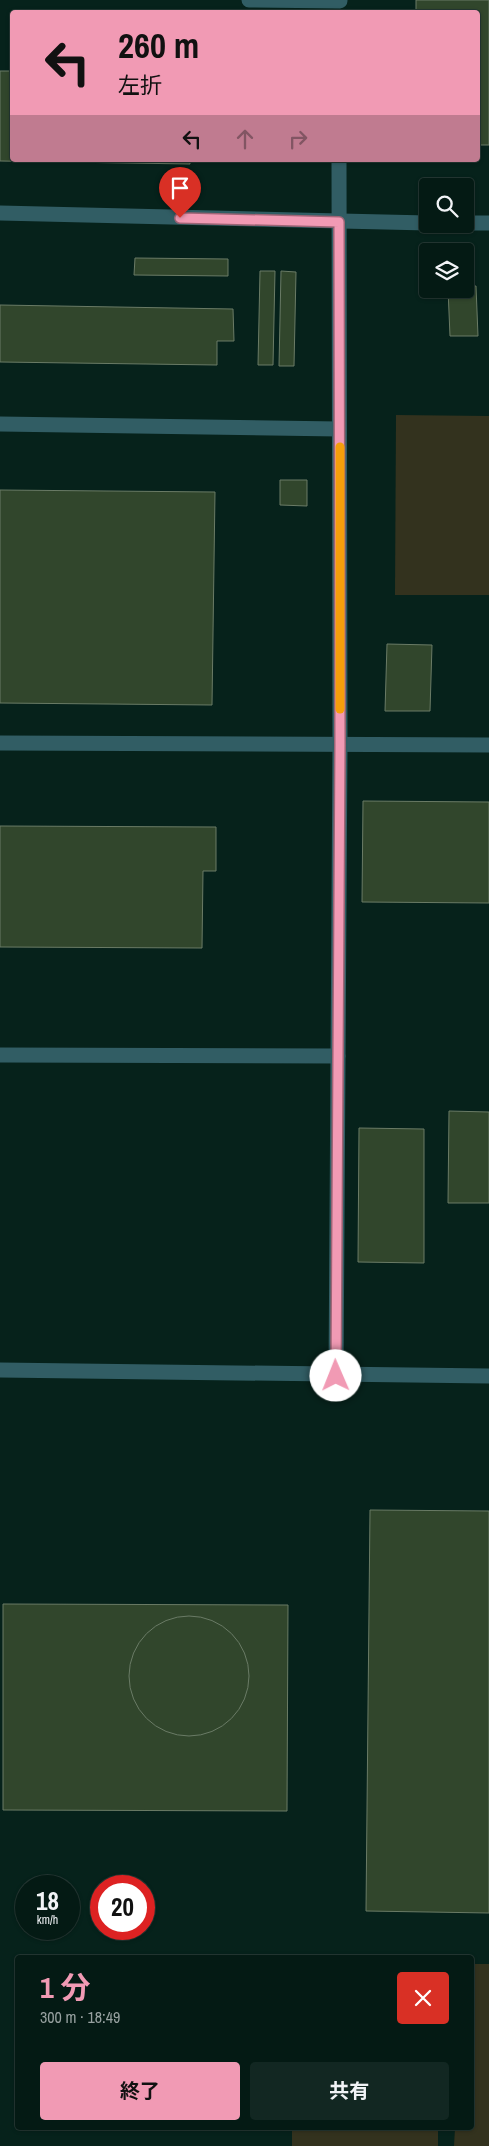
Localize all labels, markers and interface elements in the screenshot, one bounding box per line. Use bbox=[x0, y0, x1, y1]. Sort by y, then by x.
text: 260 m bbox=[118, 22, 199, 69]
icon: left bbox=[35, 30, 100, 95]
text: 左折 bbox=[118, 70, 162, 100]
icon: left bbox=[178, 125, 206, 153]
icon: ahead bbox=[231, 125, 259, 153]
icon: right bbox=[284, 125, 312, 153]
pin bbox=[159, 167, 201, 218]
icon: arrive bbox=[166, 174, 194, 202]
map controls bbox=[419, 178, 474, 298]
button: search bbox=[419, 178, 474, 233]
button: layers bbox=[419, 243, 474, 298]
position arrow bbox=[309, 1349, 361, 1401]
speed limit sign: 20 bbox=[90, 1875, 155, 1940]
text: 18 bbox=[36, 1884, 59, 1918]
text: km/h bbox=[37, 1912, 58, 1928]
text: 1 分 bbox=[40, 1967, 91, 2007]
button: close bbox=[397, 1972, 449, 2024]
text: 300 m · 18:49 bbox=[40, 2006, 120, 2028]
button: 終了 bbox=[40, 2062, 240, 2120]
button: 共有 bbox=[250, 2062, 449, 2120]

